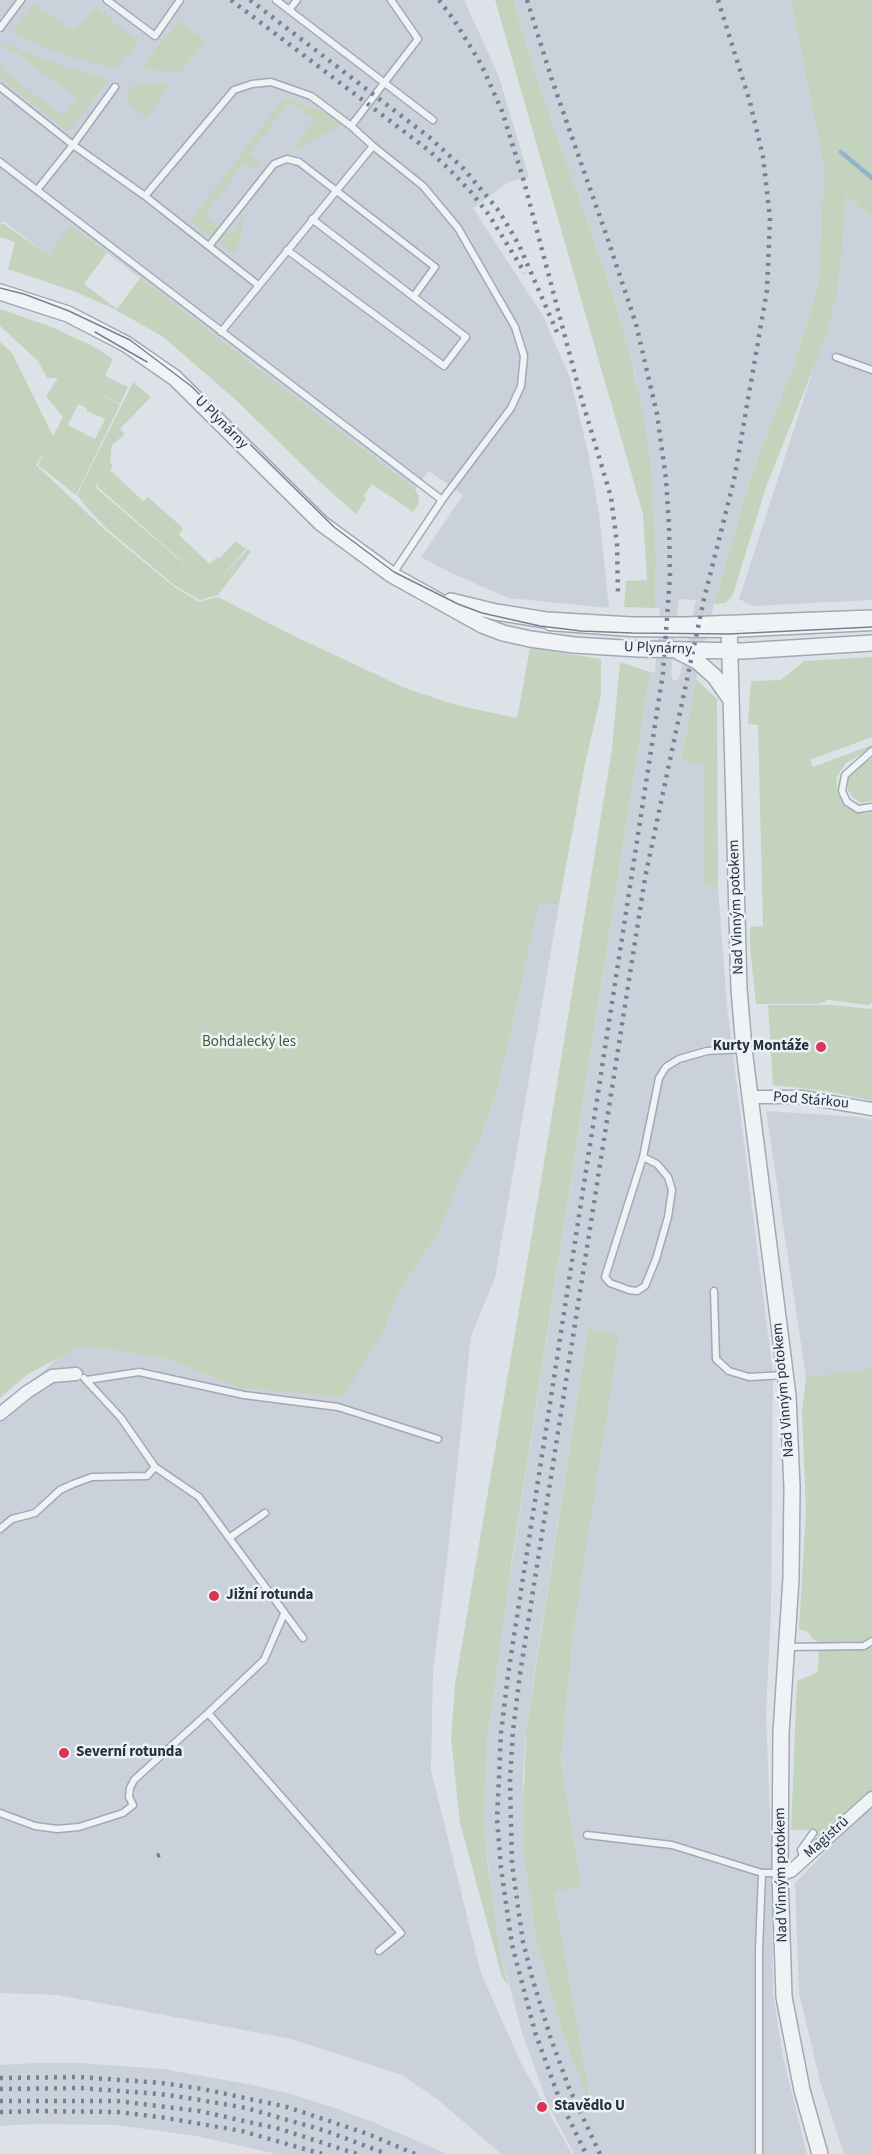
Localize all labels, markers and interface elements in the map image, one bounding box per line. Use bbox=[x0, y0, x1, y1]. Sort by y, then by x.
street label: U Plynárny bbox=[191, 393, 251, 453]
street label: U Plynárny bbox=[624, 639, 692, 659]
street label: Nad Vinným potokem bbox=[726, 839, 748, 975]
park label: Bohdalecký les bbox=[202, 1034, 296, 1052]
place label: Kurty Montáže bbox=[713, 1038, 809, 1056]
marker: Kurty Montáže bbox=[814, 1040, 828, 1054]
street label: Pod Stárkou bbox=[772, 1089, 850, 1113]
street label: Nad Vinným potokem bbox=[769, 1322, 799, 1458]
place label: Jižní rotunda bbox=[226, 1587, 313, 1605]
marker: Jižní rotunda bbox=[207, 1589, 221, 1603]
place label: Severní rotunda bbox=[76, 1744, 182, 1762]
marker: Severní rotunda bbox=[57, 1746, 71, 1760]
street label: Nad Vinným potokem bbox=[772, 1807, 792, 1943]
street label: Magistrů bbox=[801, 1813, 853, 1863]
place label: Stavědlo U bbox=[554, 2098, 625, 2116]
marker: Stavědlo U bbox=[535, 2100, 549, 2114]

